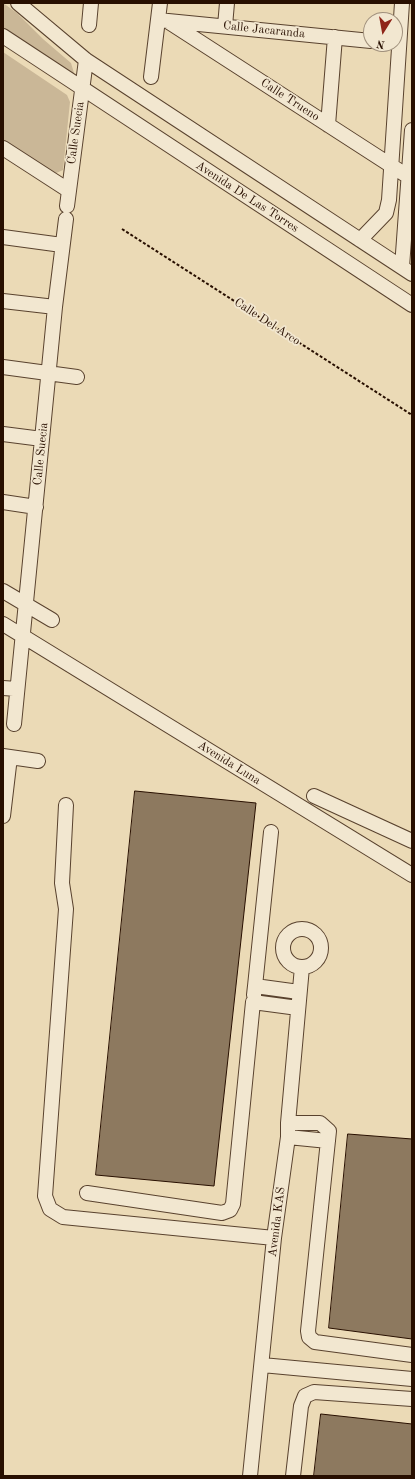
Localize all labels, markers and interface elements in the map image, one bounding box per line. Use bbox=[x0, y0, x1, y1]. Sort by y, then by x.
north arrow bbox=[363, 12, 403, 52]
street label: Calle Jacaranda bbox=[222, 19, 306, 41]
text: N bbox=[376, 37, 386, 49]
street label: Calle Trueno bbox=[258, 76, 322, 124]
street label: Calle Suecia bbox=[64, 101, 88, 165]
street label: Avenida De Las Torres bbox=[193, 158, 301, 236]
street label: Calle Del Arco bbox=[231, 295, 303, 349]
street label: Calle Suecia bbox=[31, 422, 51, 486]
street label: Avenida Luna bbox=[195, 738, 263, 788]
street label: Avenida KAS bbox=[266, 1186, 288, 1258]

